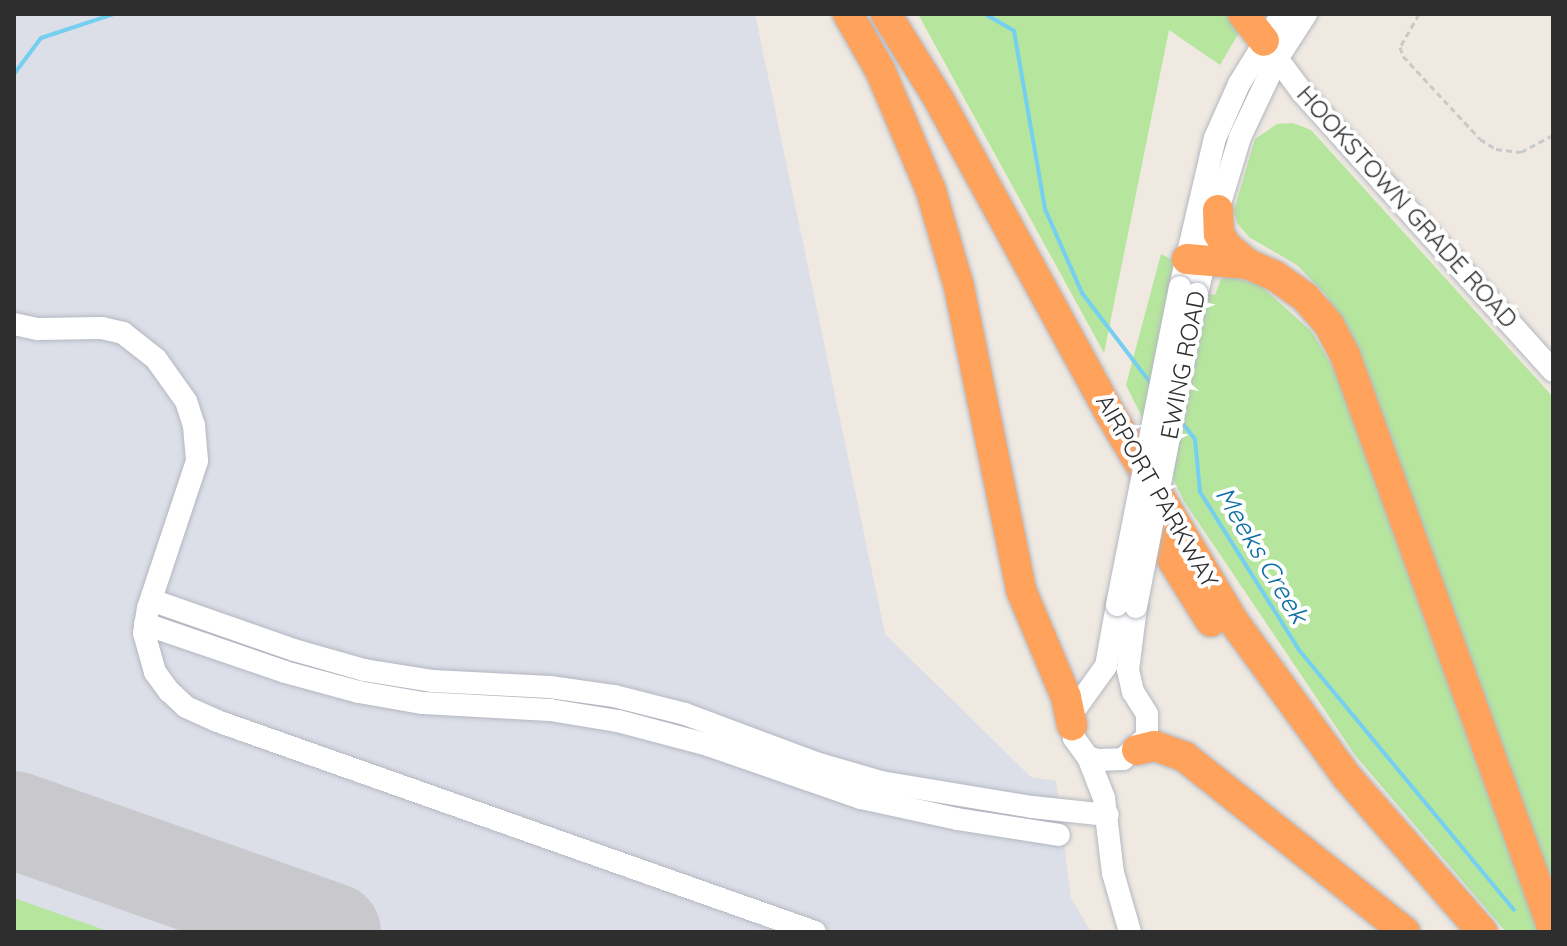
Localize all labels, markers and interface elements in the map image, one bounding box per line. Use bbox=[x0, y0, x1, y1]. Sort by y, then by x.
street label: HOOKSTOWN GRADE ROAD bbox=[1291, 80, 1523, 334]
street label: EWING ROAD bbox=[1155, 288, 1211, 442]
street label: AIRPORT PARKWAY bbox=[1090, 389, 1224, 593]
water label: Meeks Creek bbox=[1209, 481, 1315, 629]

